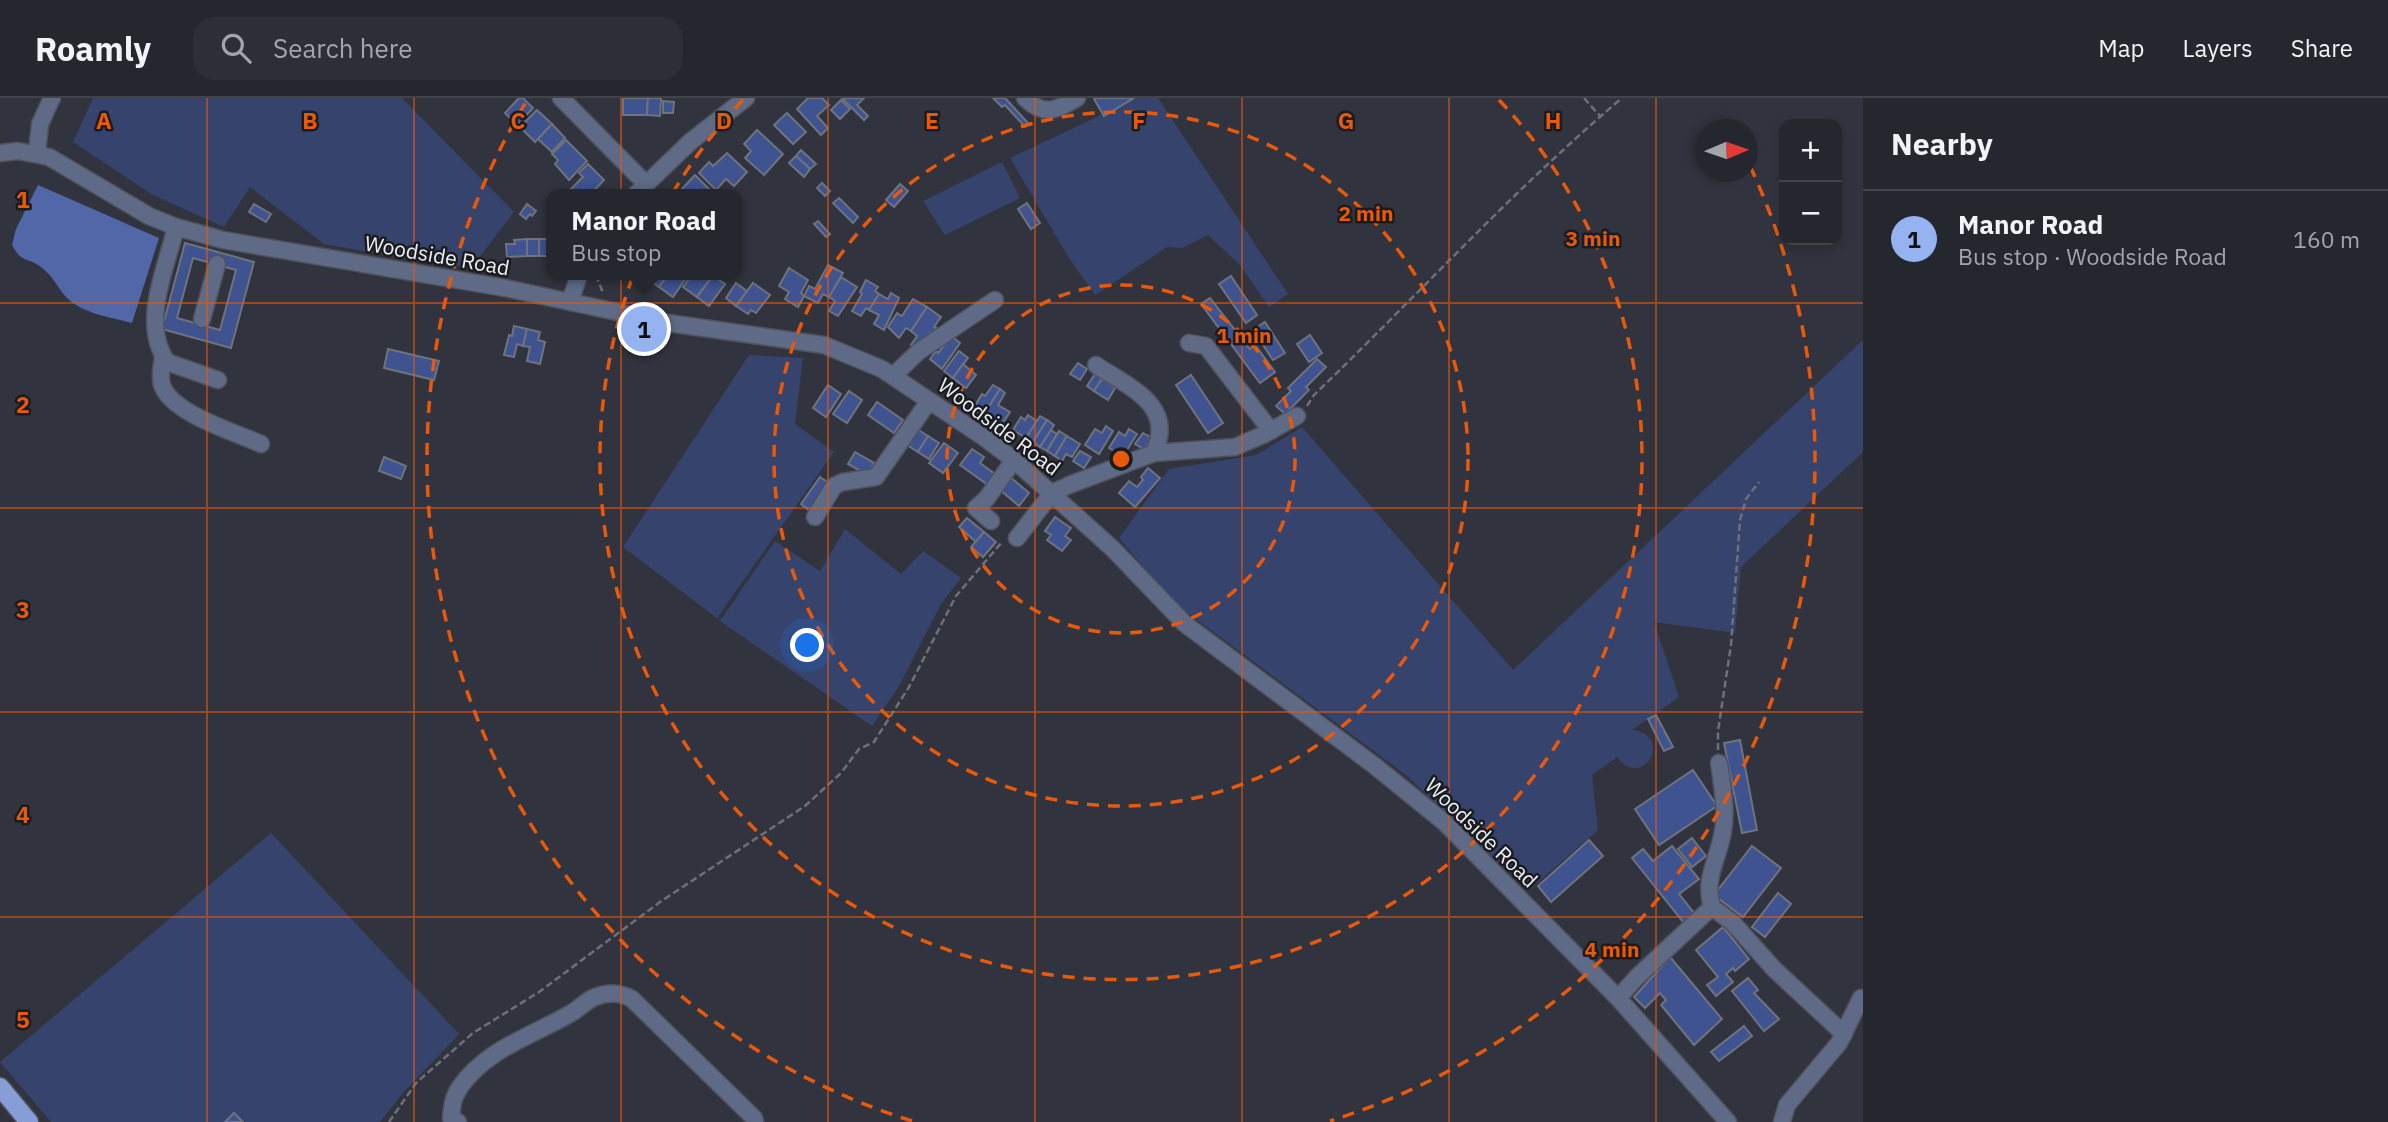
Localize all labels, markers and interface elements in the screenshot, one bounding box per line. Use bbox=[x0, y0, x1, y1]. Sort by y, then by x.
search box bbox=[193, 17, 683, 80]
text: Roamly bbox=[35, 27, 151, 70]
icon: search bbox=[217, 29, 255, 67]
text: Search here bbox=[273, 31, 412, 65]
text: Map bbox=[2098, 32, 2145, 64]
text: Layers bbox=[2183, 32, 2253, 64]
text: Share bbox=[2291, 32, 2353, 64]
text: A bbox=[96, 105, 112, 135]
text: B bbox=[302, 105, 318, 135]
text: C bbox=[511, 105, 526, 135]
text: D bbox=[716, 105, 732, 135]
text: E bbox=[925, 105, 939, 135]
text: F bbox=[1132, 105, 1146, 135]
text: G bbox=[1338, 105, 1354, 135]
text: H bbox=[1545, 105, 1561, 135]
north arrow bbox=[1695, 119, 1758, 182]
map controls bbox=[1779, 119, 1842, 245]
button: + bbox=[1779, 119, 1842, 182]
text: Nearby bbox=[1891, 124, 1993, 163]
button: − bbox=[1779, 182, 1842, 245]
text: 1 bbox=[16, 184, 30, 214]
popup bbox=[546, 189, 742, 280]
text: 2 min bbox=[1339, 199, 1393, 227]
text: Manor Road bbox=[571, 203, 717, 237]
text: Manor Road bbox=[1958, 207, 2103, 241]
text: 3 min bbox=[1566, 224, 1620, 252]
text: 1 bbox=[1907, 224, 1921, 254]
text: 160 m bbox=[2293, 224, 2360, 254]
street label: Woodside Road bbox=[363, 229, 512, 282]
text: Bus stop bbox=[571, 237, 661, 267]
text: Bus stop · Woodside Road bbox=[1958, 241, 2227, 271]
pin: 1 bbox=[621, 303, 667, 355]
text: 1 min bbox=[1217, 321, 1271, 349]
street label: Woodside Road bbox=[933, 371, 1067, 481]
text: 2 bbox=[16, 389, 30, 419]
centre of rings bbox=[1109, 447, 1133, 471]
text: 3 bbox=[16, 594, 30, 624]
your location bbox=[790, 628, 824, 662]
street label: Woodside Road bbox=[1419, 771, 1544, 893]
text: 4 bbox=[16, 799, 30, 829]
text: 4 min bbox=[1585, 935, 1639, 963]
text: 5 bbox=[16, 1004, 30, 1034]

